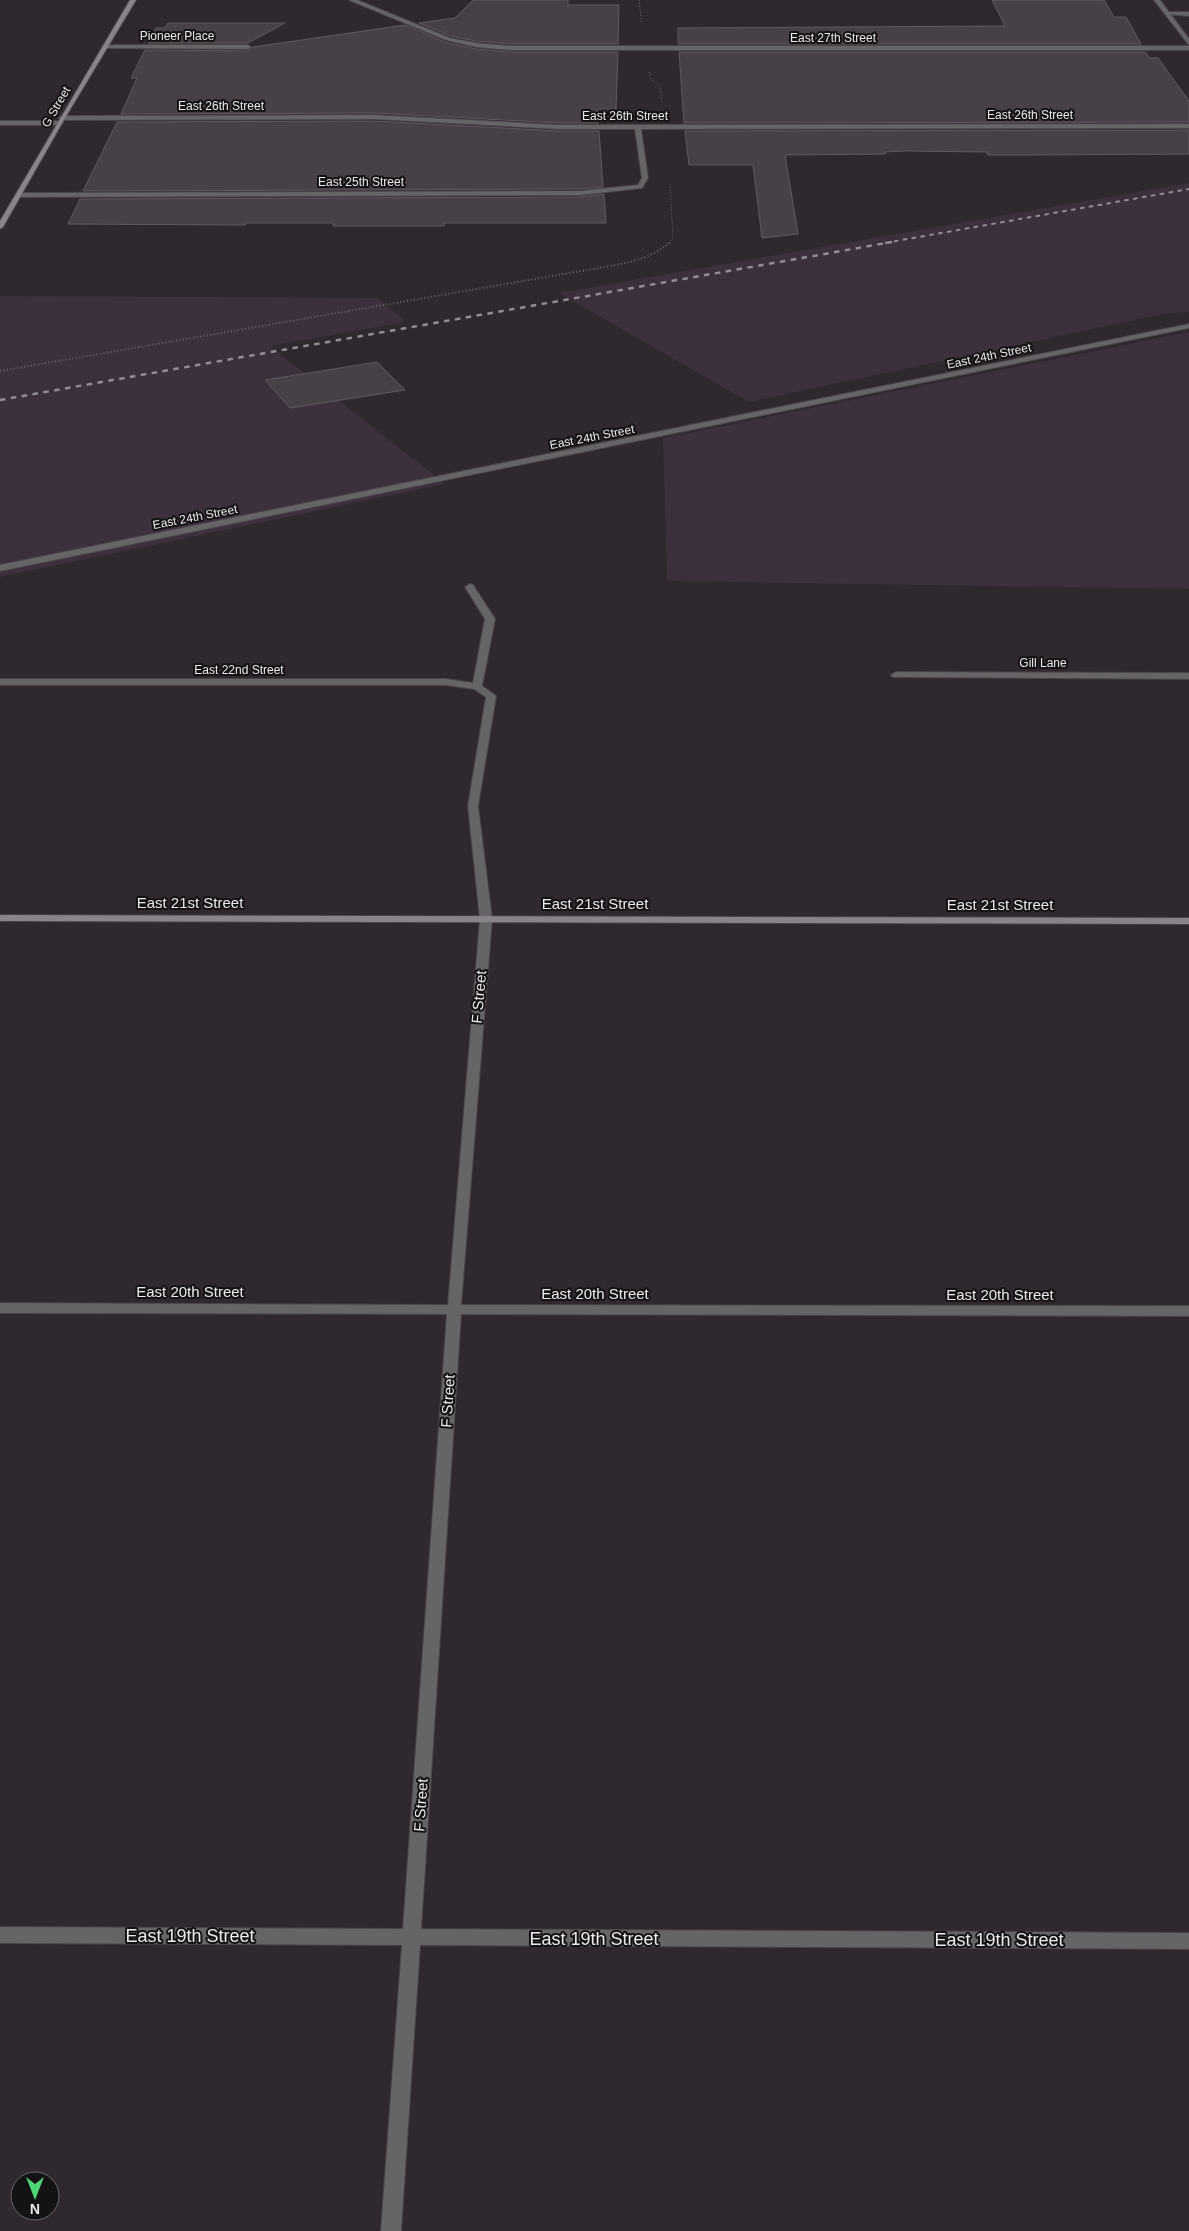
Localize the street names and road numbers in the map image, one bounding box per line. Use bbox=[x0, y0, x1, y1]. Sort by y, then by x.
street label: Pioneer Place bbox=[140, 29, 215, 43]
street label: East 27th Street bbox=[790, 31, 877, 45]
street label: G Street bbox=[39, 84, 74, 130]
street label: East 26th Street bbox=[178, 99, 265, 113]
street label: East 26th Street bbox=[987, 108, 1074, 122]
street label: East 26th Street bbox=[582, 109, 669, 123]
street label: East 25th Street bbox=[318, 175, 405, 189]
street label: East 24th Street bbox=[945, 340, 1033, 372]
street label: East 24th Street bbox=[548, 422, 636, 452]
street label: East 24th Street bbox=[151, 502, 239, 532]
street label: Gill Lane bbox=[1019, 656, 1067, 670]
street label: East 22nd Street bbox=[194, 663, 284, 677]
street label: East 21st Street bbox=[137, 894, 244, 911]
street label: East 21st Street bbox=[542, 895, 649, 912]
street label: East 21st Street bbox=[947, 896, 1054, 913]
street label: F Street bbox=[468, 969, 489, 1024]
street label: East 20th Street bbox=[136, 1283, 245, 1300]
street label: East 20th Street bbox=[541, 1285, 650, 1302]
street label: East 20th Street bbox=[946, 1286, 1055, 1303]
street label: F Street bbox=[437, 1373, 458, 1428]
street label: F Street bbox=[410, 1777, 431, 1832]
street label: East 19th Street bbox=[125, 1926, 255, 1946]
street label: East 19th Street bbox=[529, 1929, 659, 1949]
street label: East 19th Street bbox=[934, 1930, 1064, 1950]

